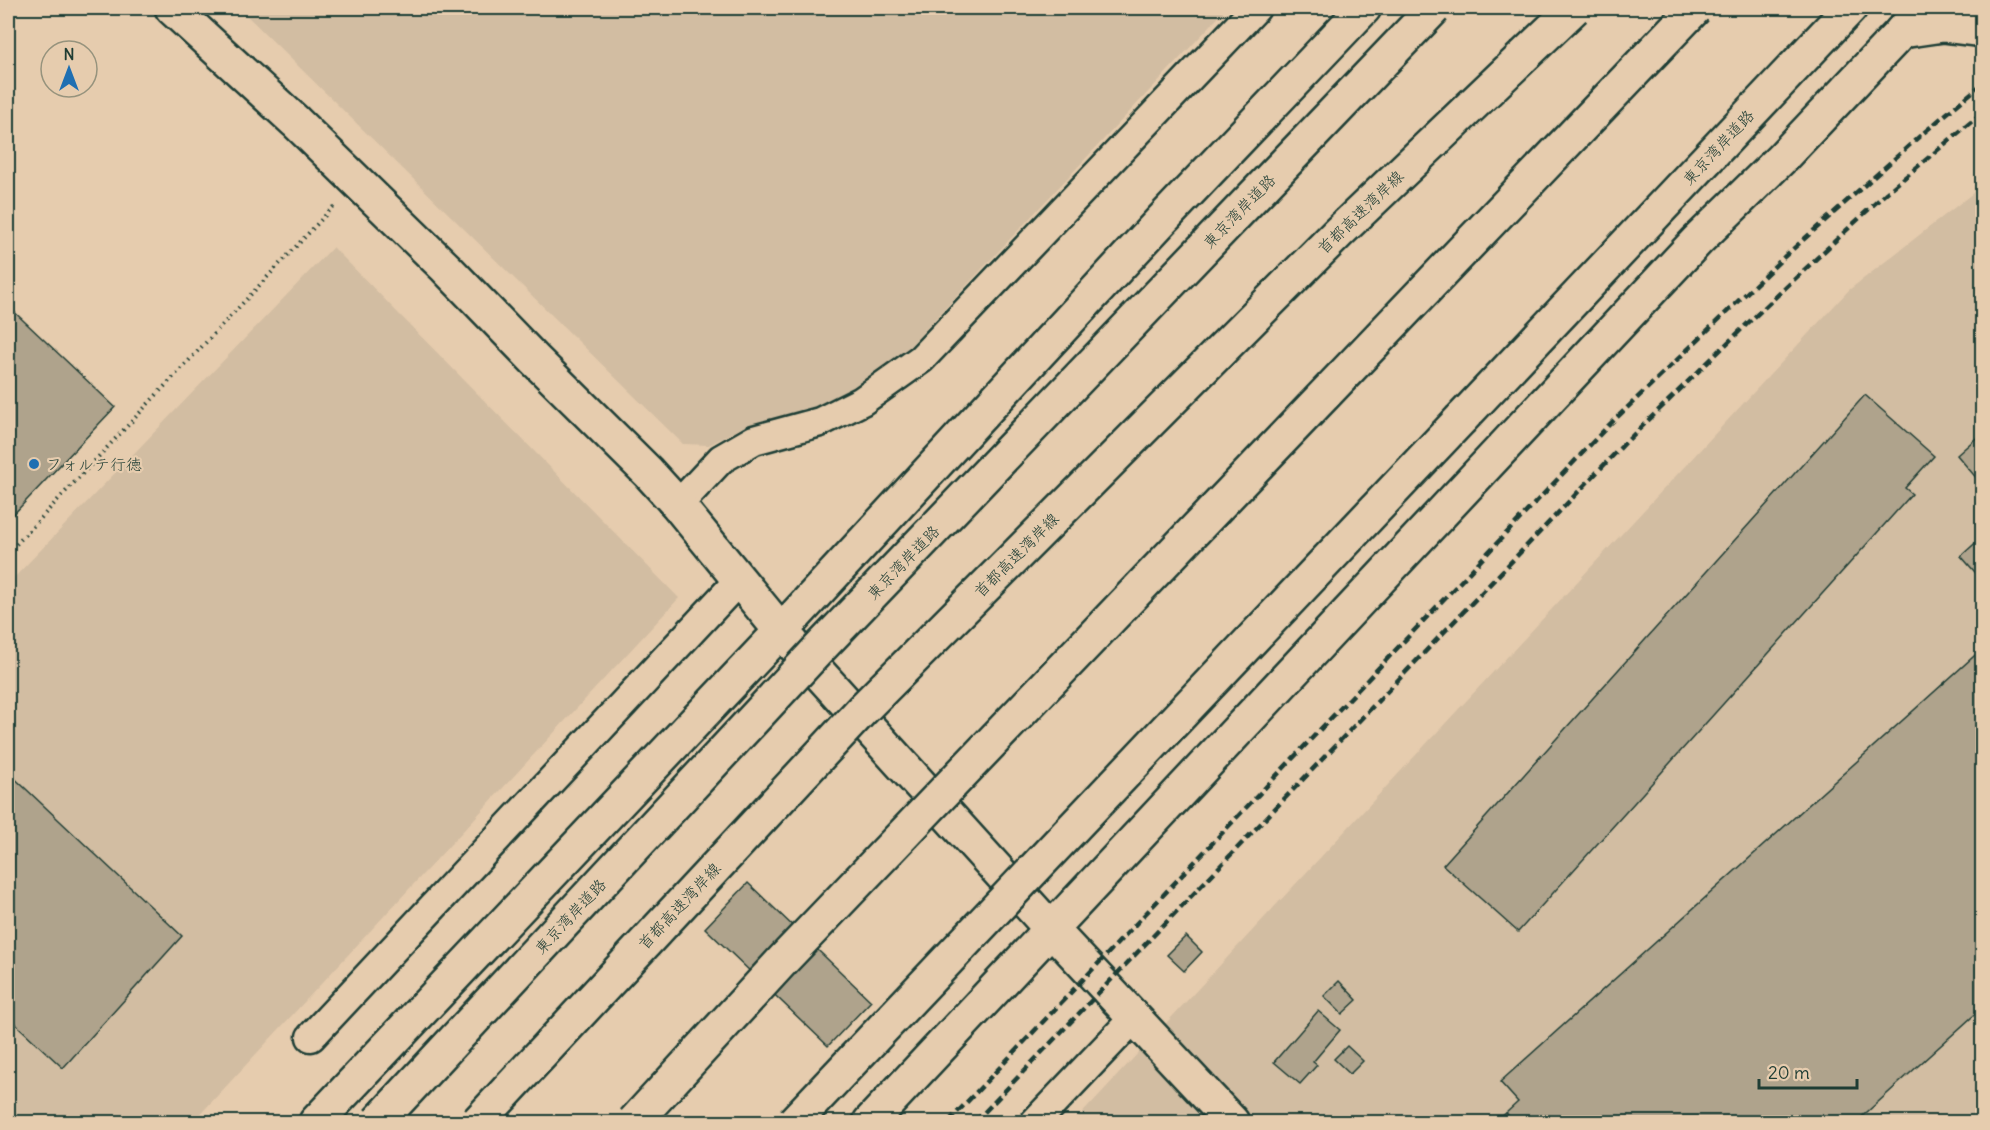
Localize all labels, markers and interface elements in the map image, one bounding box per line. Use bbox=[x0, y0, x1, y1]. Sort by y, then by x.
north arrow bbox=[39, 39, 99, 99]
text: N bbox=[63, 44, 75, 64]
street label: 東京湾岸道路 bbox=[1678, 105, 1758, 189]
street label: 首都高速湾岸線 bbox=[1313, 166, 1407, 258]
street label: 東京湾岸道路 bbox=[1198, 170, 1280, 252]
place label: フォルテ行徳 bbox=[46, 454, 142, 474]
marker: フォルテ行徳 bbox=[27, 457, 41, 471]
street label: 首都高速湾岸線 bbox=[969, 508, 1063, 602]
street label: 東京湾岸道路 bbox=[862, 521, 944, 603]
street label: 首都高速湾岸線 bbox=[633, 858, 725, 954]
street label: 東京湾岸道路 bbox=[530, 874, 610, 958]
scale bar bbox=[1759, 1052, 1856, 1090]
text: 20 m bbox=[1768, 1061, 1810, 1084]

